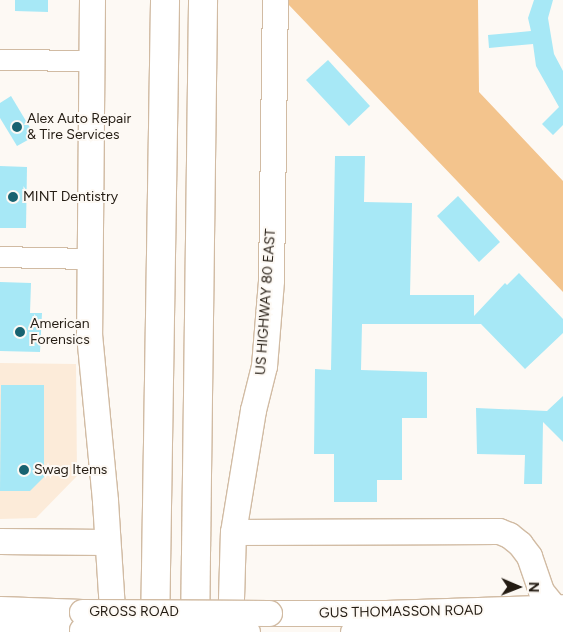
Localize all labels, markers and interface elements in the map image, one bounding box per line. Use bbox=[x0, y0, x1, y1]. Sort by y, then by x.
place label: Alex Auto Repair & Tire Services bbox=[27, 111, 131, 144]
marker: Alex Auto Repair & Tire Services bbox=[11, 121, 23, 133]
place label: MINT Dentistry bbox=[23, 189, 118, 205]
marker: MINT Dentistry bbox=[7, 191, 19, 203]
street label: US HIGHWAY 80 EAST bbox=[253, 228, 279, 376]
place label: American Forensics bbox=[30, 316, 90, 348]
marker: American Forensics bbox=[14, 326, 26, 338]
place label: Swag Items bbox=[34, 462, 107, 478]
marker: Swag Items bbox=[18, 464, 30, 476]
north arrow bbox=[493, 562, 543, 612]
text: N bbox=[525, 582, 542, 593]
street label: GUS THOMASSON ROAD bbox=[319, 602, 483, 622]
street label: GROSS ROAD bbox=[89, 604, 179, 620]

